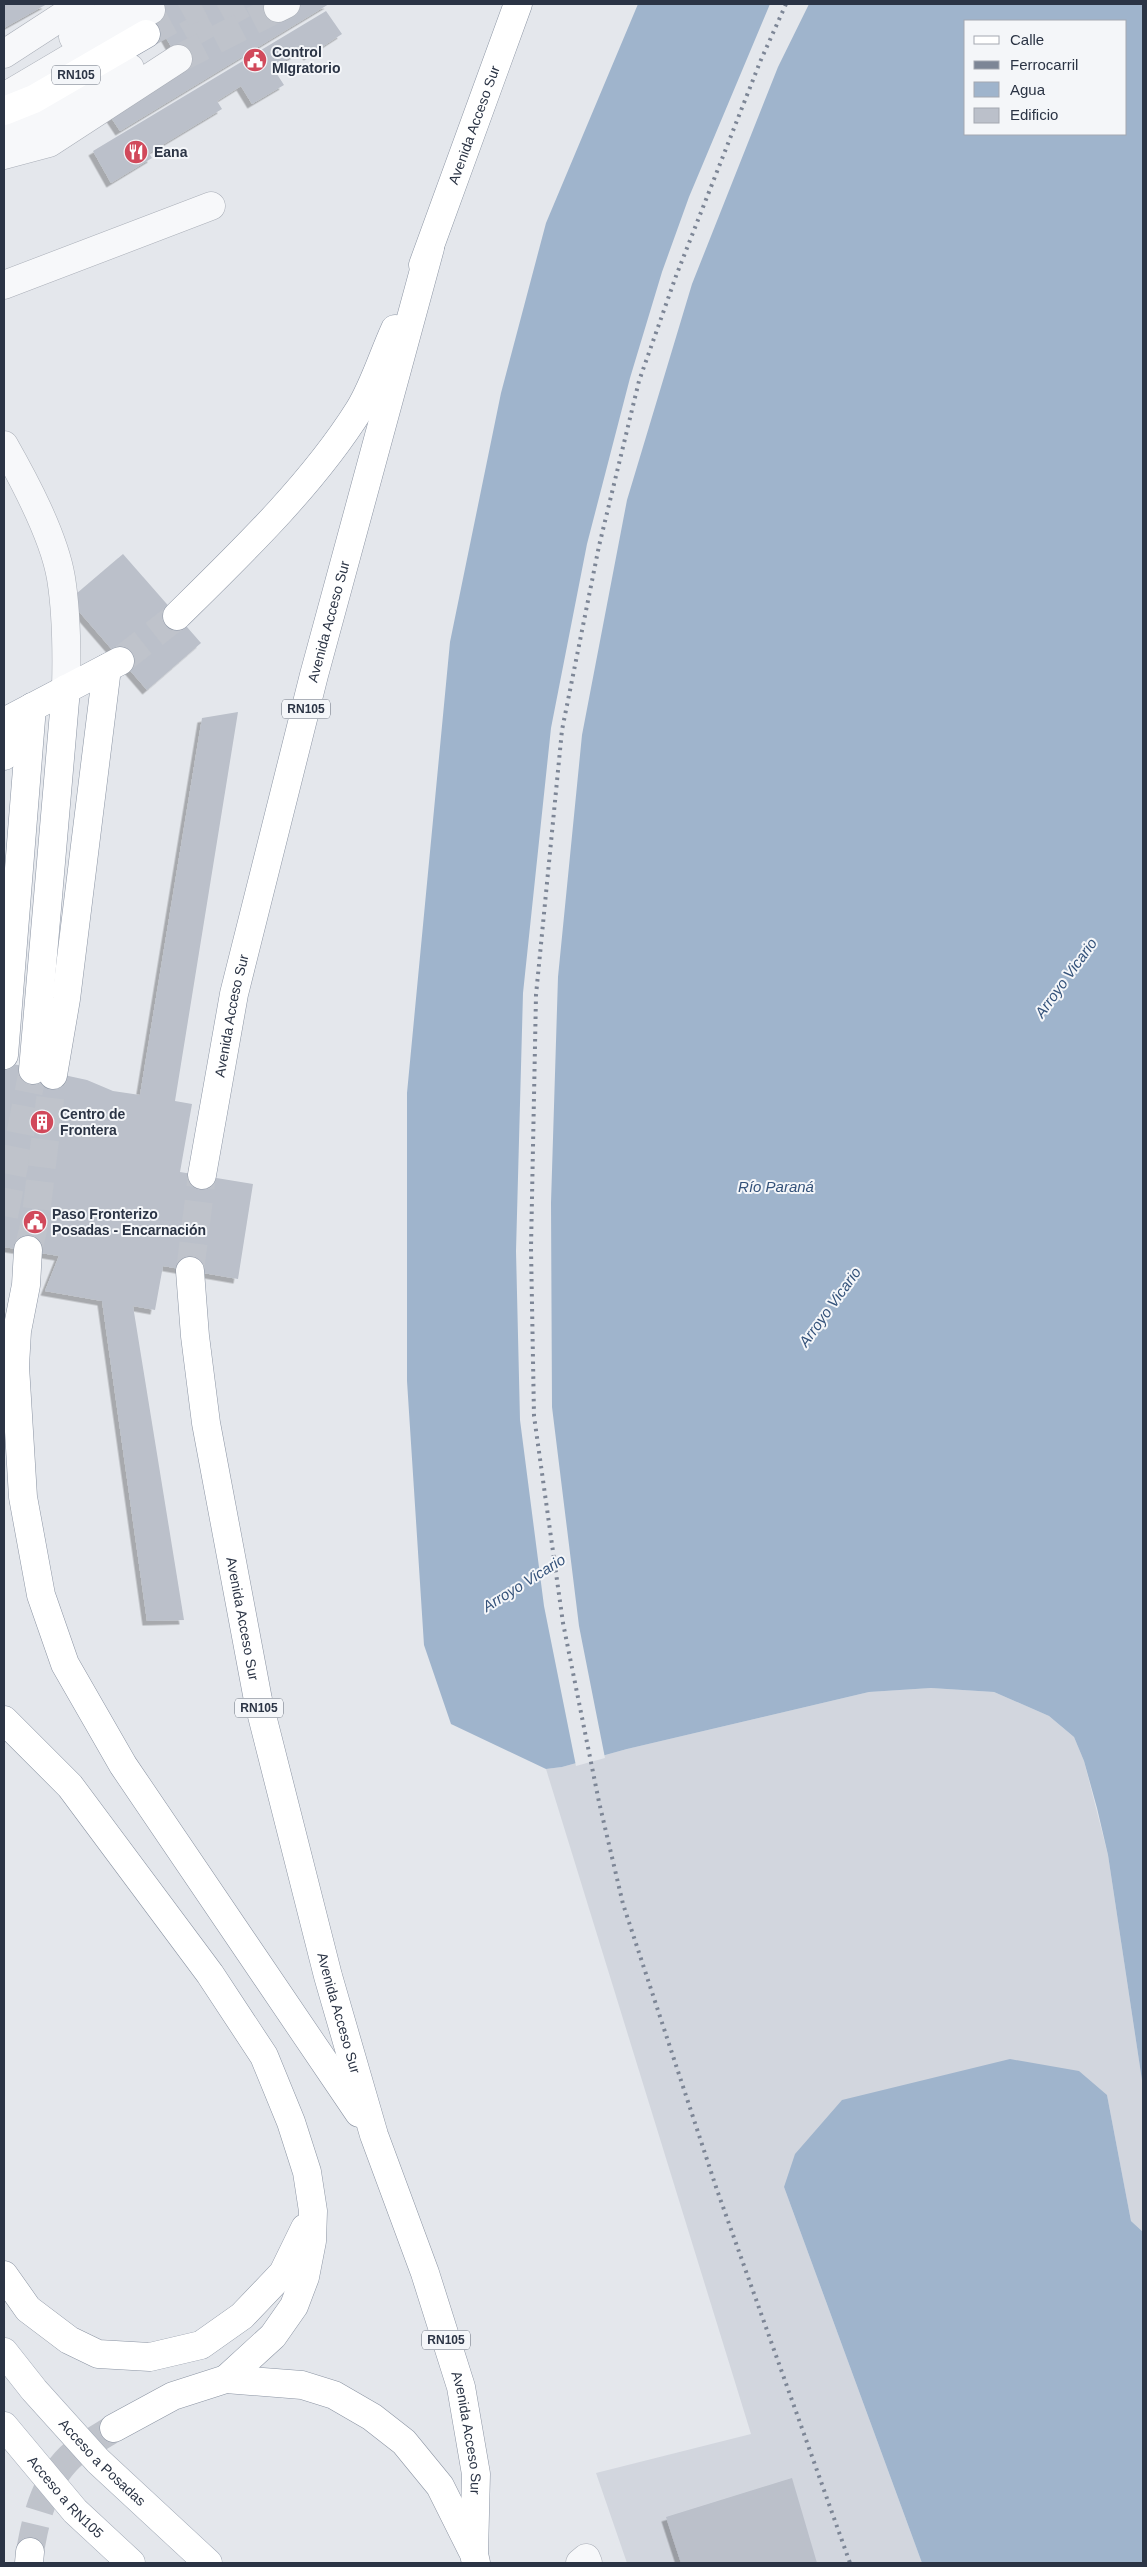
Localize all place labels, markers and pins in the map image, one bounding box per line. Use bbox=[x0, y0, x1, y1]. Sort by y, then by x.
place label: Control MIgratorio bbox=[272, 44, 340, 76]
public building icon: Control MIgratorio bbox=[242, 47, 268, 73]
restaurant icon: Eana bbox=[123, 139, 149, 165]
place label: Eana bbox=[154, 144, 188, 160]
place label: Centro de Frontera bbox=[60, 1106, 126, 1138]
building icon: Centro de Frontera bbox=[29, 1109, 55, 1135]
place label: Paso Fronterizo Posadas - Encarnación bbox=[52, 1206, 206, 1238]
public building icon: Paso Fronterizo Posadas - Encarnación bbox=[22, 1209, 48, 1235]

